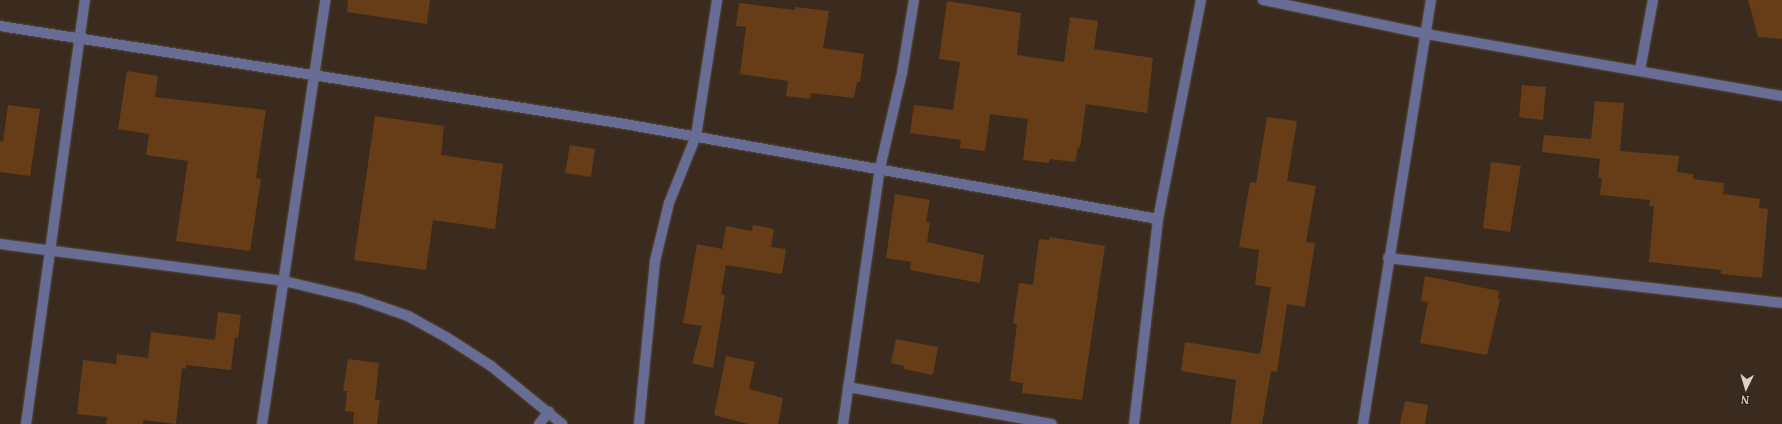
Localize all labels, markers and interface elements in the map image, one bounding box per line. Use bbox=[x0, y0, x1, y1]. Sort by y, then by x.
north arrow bbox=[1726, 368, 1766, 408]
text: N bbox=[1740, 393, 1750, 407]

